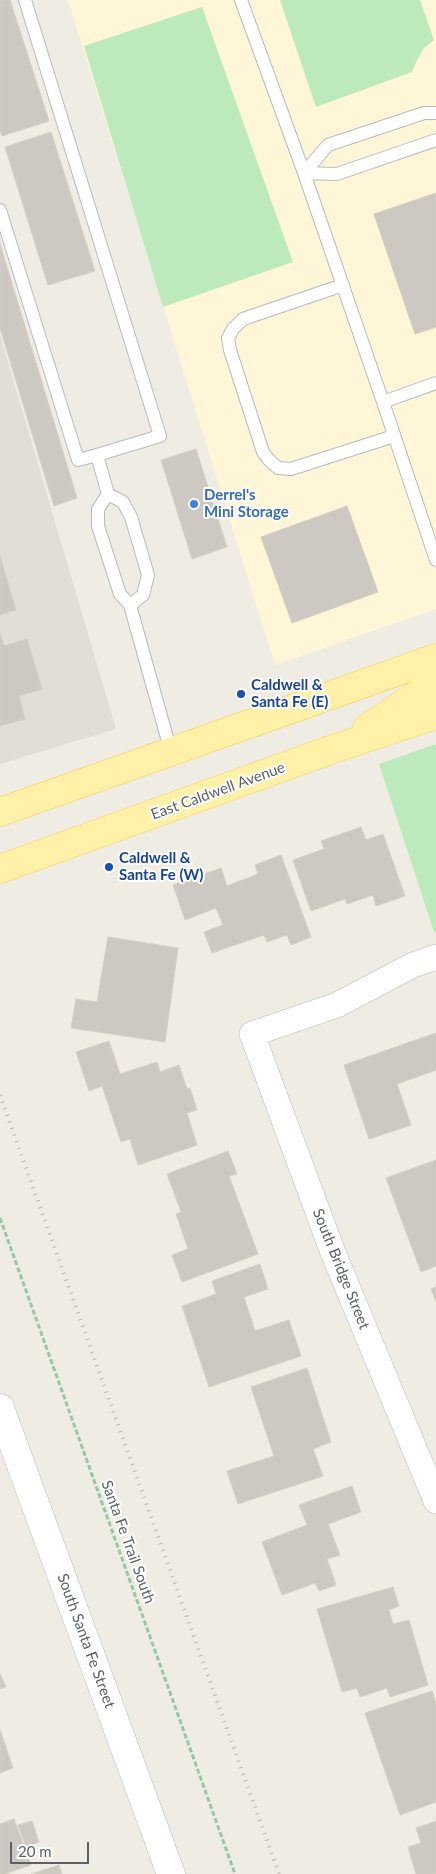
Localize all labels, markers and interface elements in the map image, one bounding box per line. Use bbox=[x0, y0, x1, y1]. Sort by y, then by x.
place label: Derrel's Mini Storage bbox=[204, 486, 289, 521]
marker: Derrel's Mini Storage bbox=[188, 498, 200, 510]
place label: Caldwell & Santa Fe (E) bbox=[251, 676, 328, 711]
marker: Caldwell & Santa Fe (E) bbox=[235, 688, 247, 700]
street label: East Caldwell Avenue bbox=[149, 758, 287, 824]
place label: Caldwell & Santa Fe (W) bbox=[119, 849, 203, 884]
marker: Caldwell & Santa Fe (W) bbox=[103, 861, 115, 873]
street label: South Bridge Street bbox=[309, 1206, 373, 1332]
street label: Santa Fe Trail South bbox=[97, 1478, 159, 1606]
street label: South Santa Fe Street bbox=[53, 1571, 119, 1711]
scale bar bbox=[12, 1832, 91, 1864]
text: 20 m bbox=[18, 1842, 52, 1860]

